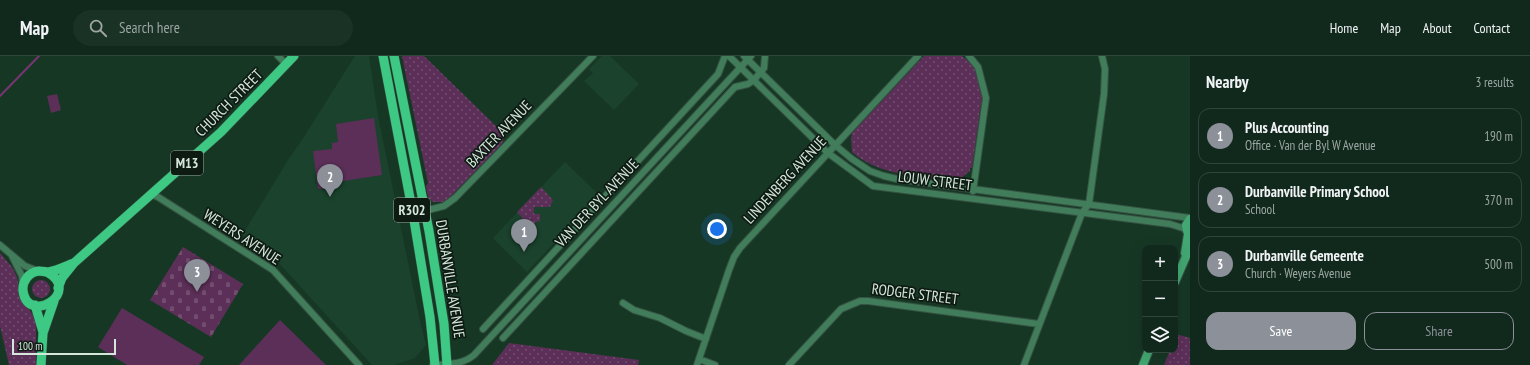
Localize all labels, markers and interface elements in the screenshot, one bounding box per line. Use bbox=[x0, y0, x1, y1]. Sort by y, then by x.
search box bbox=[73, 10, 353, 46]
text: Map bbox=[20, 16, 49, 40]
icon: search bbox=[87, 17, 109, 39]
text: Search here bbox=[119, 18, 180, 37]
text: Home bbox=[1330, 19, 1358, 37]
text: Map bbox=[1380, 19, 1401, 37]
text: About bbox=[1423, 19, 1452, 37]
text: Contact bbox=[1474, 19, 1510, 37]
street label: CHURCH STREET bbox=[191, 65, 267, 140]
text: Nearby bbox=[1206, 71, 1249, 93]
text: 3 results bbox=[1475, 74, 1514, 91]
street label: BAXTER AVENUE bbox=[462, 96, 535, 171]
text: Plus Accounting bbox=[1245, 118, 1329, 137]
text: 1 bbox=[1217, 128, 1223, 145]
text: 190 m bbox=[1484, 128, 1513, 145]
street label: LINDENBERG AVENUE bbox=[739, 132, 830, 227]
text: Office · Van der Byl W Avenue bbox=[1245, 137, 1376, 154]
road number: M13 bbox=[171, 151, 203, 175]
street label: VAN DER BYL AVENUE bbox=[550, 154, 642, 252]
pin: 2 bbox=[317, 164, 343, 197]
street label: LOUW STREET bbox=[897, 167, 973, 194]
text: Durbanville Primary School bbox=[1245, 182, 1389, 201]
text: 2 bbox=[1217, 192, 1223, 209]
text: 370 m bbox=[1484, 192, 1513, 209]
road number: R302 bbox=[394, 198, 430, 222]
text: School bbox=[1245, 201, 1275, 218]
street label: WEYERS AVENUE bbox=[200, 205, 285, 269]
street label: DURBANVILLE AVENUE bbox=[432, 218, 469, 339]
pin: 1 bbox=[511, 219, 537, 252]
your location bbox=[707, 219, 727, 239]
map controls bbox=[1142, 245, 1178, 353]
button: + bbox=[1142, 245, 1178, 281]
text: Durbanville Gemeente bbox=[1245, 246, 1364, 265]
text: 3 bbox=[1217, 256, 1223, 273]
text: 500 m bbox=[1484, 256, 1513, 273]
pin: 3 bbox=[184, 259, 210, 292]
text: Church · Weyers Avenue bbox=[1245, 265, 1351, 282]
street label: RODGER STREET bbox=[871, 279, 960, 308]
button: − bbox=[1142, 281, 1178, 317]
button: Save bbox=[1206, 312, 1356, 350]
button: Share bbox=[1364, 312, 1514, 350]
button: layers bbox=[1142, 317, 1178, 353]
scale bar bbox=[12, 337, 116, 356]
text: 100 m bbox=[18, 339, 42, 353]

